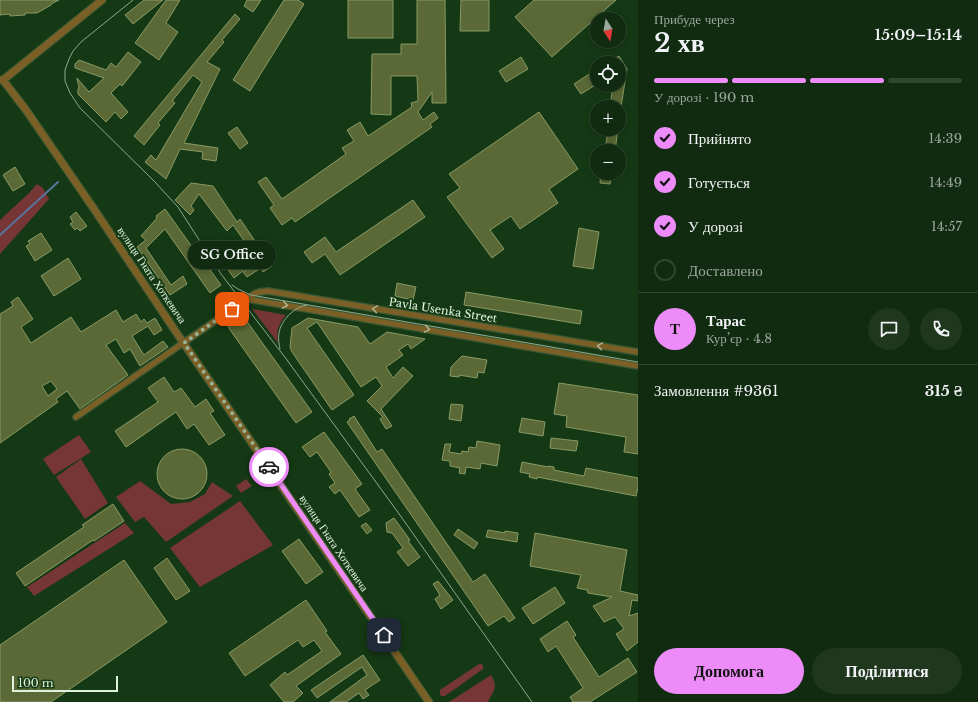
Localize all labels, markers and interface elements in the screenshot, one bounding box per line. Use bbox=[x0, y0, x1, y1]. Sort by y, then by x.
text: Прибуде через bbox=[654, 11, 735, 28]
north arrow bbox=[590, 12, 626, 48]
map controls bbox=[590, 12, 626, 180]
text: 15:09–15:14 bbox=[875, 25, 962, 44]
text: 2 хв bbox=[654, 27, 705, 59]
button: locate bbox=[590, 56, 626, 92]
text: У дорозі · 190 m bbox=[654, 89, 754, 106]
button: + bbox=[590, 100, 626, 136]
icon: check bbox=[654, 127, 676, 149]
text: Прийнято bbox=[688, 129, 751, 148]
text: 14:39 bbox=[929, 130, 962, 147]
button: − bbox=[590, 144, 626, 180]
icon: check bbox=[654, 171, 676, 193]
text: Готується bbox=[688, 173, 750, 192]
text: 14:49 bbox=[929, 174, 962, 191]
icon: check bbox=[654, 215, 676, 237]
text: У дорозі bbox=[688, 217, 743, 236]
text: 14:57 bbox=[931, 218, 962, 235]
street label: вулиця Гната Хоткевича bbox=[114, 224, 190, 326]
callout: SG Office bbox=[188, 241, 276, 269]
text: SG Office bbox=[200, 246, 264, 263]
text: Доставлено bbox=[688, 261, 763, 280]
pin bbox=[215, 292, 249, 326]
street label: Pavla Usenka Street bbox=[388, 295, 499, 326]
icon: bag bbox=[221, 298, 243, 320]
one-way arrow bbox=[282, 301, 288, 309]
one-way arrow bbox=[371, 305, 378, 314]
button: chat bbox=[868, 308, 910, 350]
button: phone bbox=[920, 308, 962, 350]
text: Тарас bbox=[706, 311, 746, 330]
text: Т bbox=[670, 319, 680, 338]
one-way arrow bbox=[424, 325, 430, 333]
text: Кур’єр · 4.8 bbox=[706, 330, 772, 347]
one-way arrow bbox=[596, 342, 603, 351]
text: Замовлення #9361 bbox=[654, 381, 779, 400]
text: 315 ₴ bbox=[925, 381, 962, 400]
courier bbox=[249, 447, 289, 487]
icon: car bbox=[258, 456, 280, 478]
street label: вулиця Гната Хоткевича bbox=[296, 492, 372, 594]
pin bbox=[367, 618, 401, 652]
icon: home bbox=[373, 624, 395, 646]
button: Допомога bbox=[654, 648, 804, 694]
button: Поділитися bbox=[812, 648, 962, 694]
scale bar bbox=[12, 674, 118, 693]
text: 100 m bbox=[18, 676, 54, 690]

